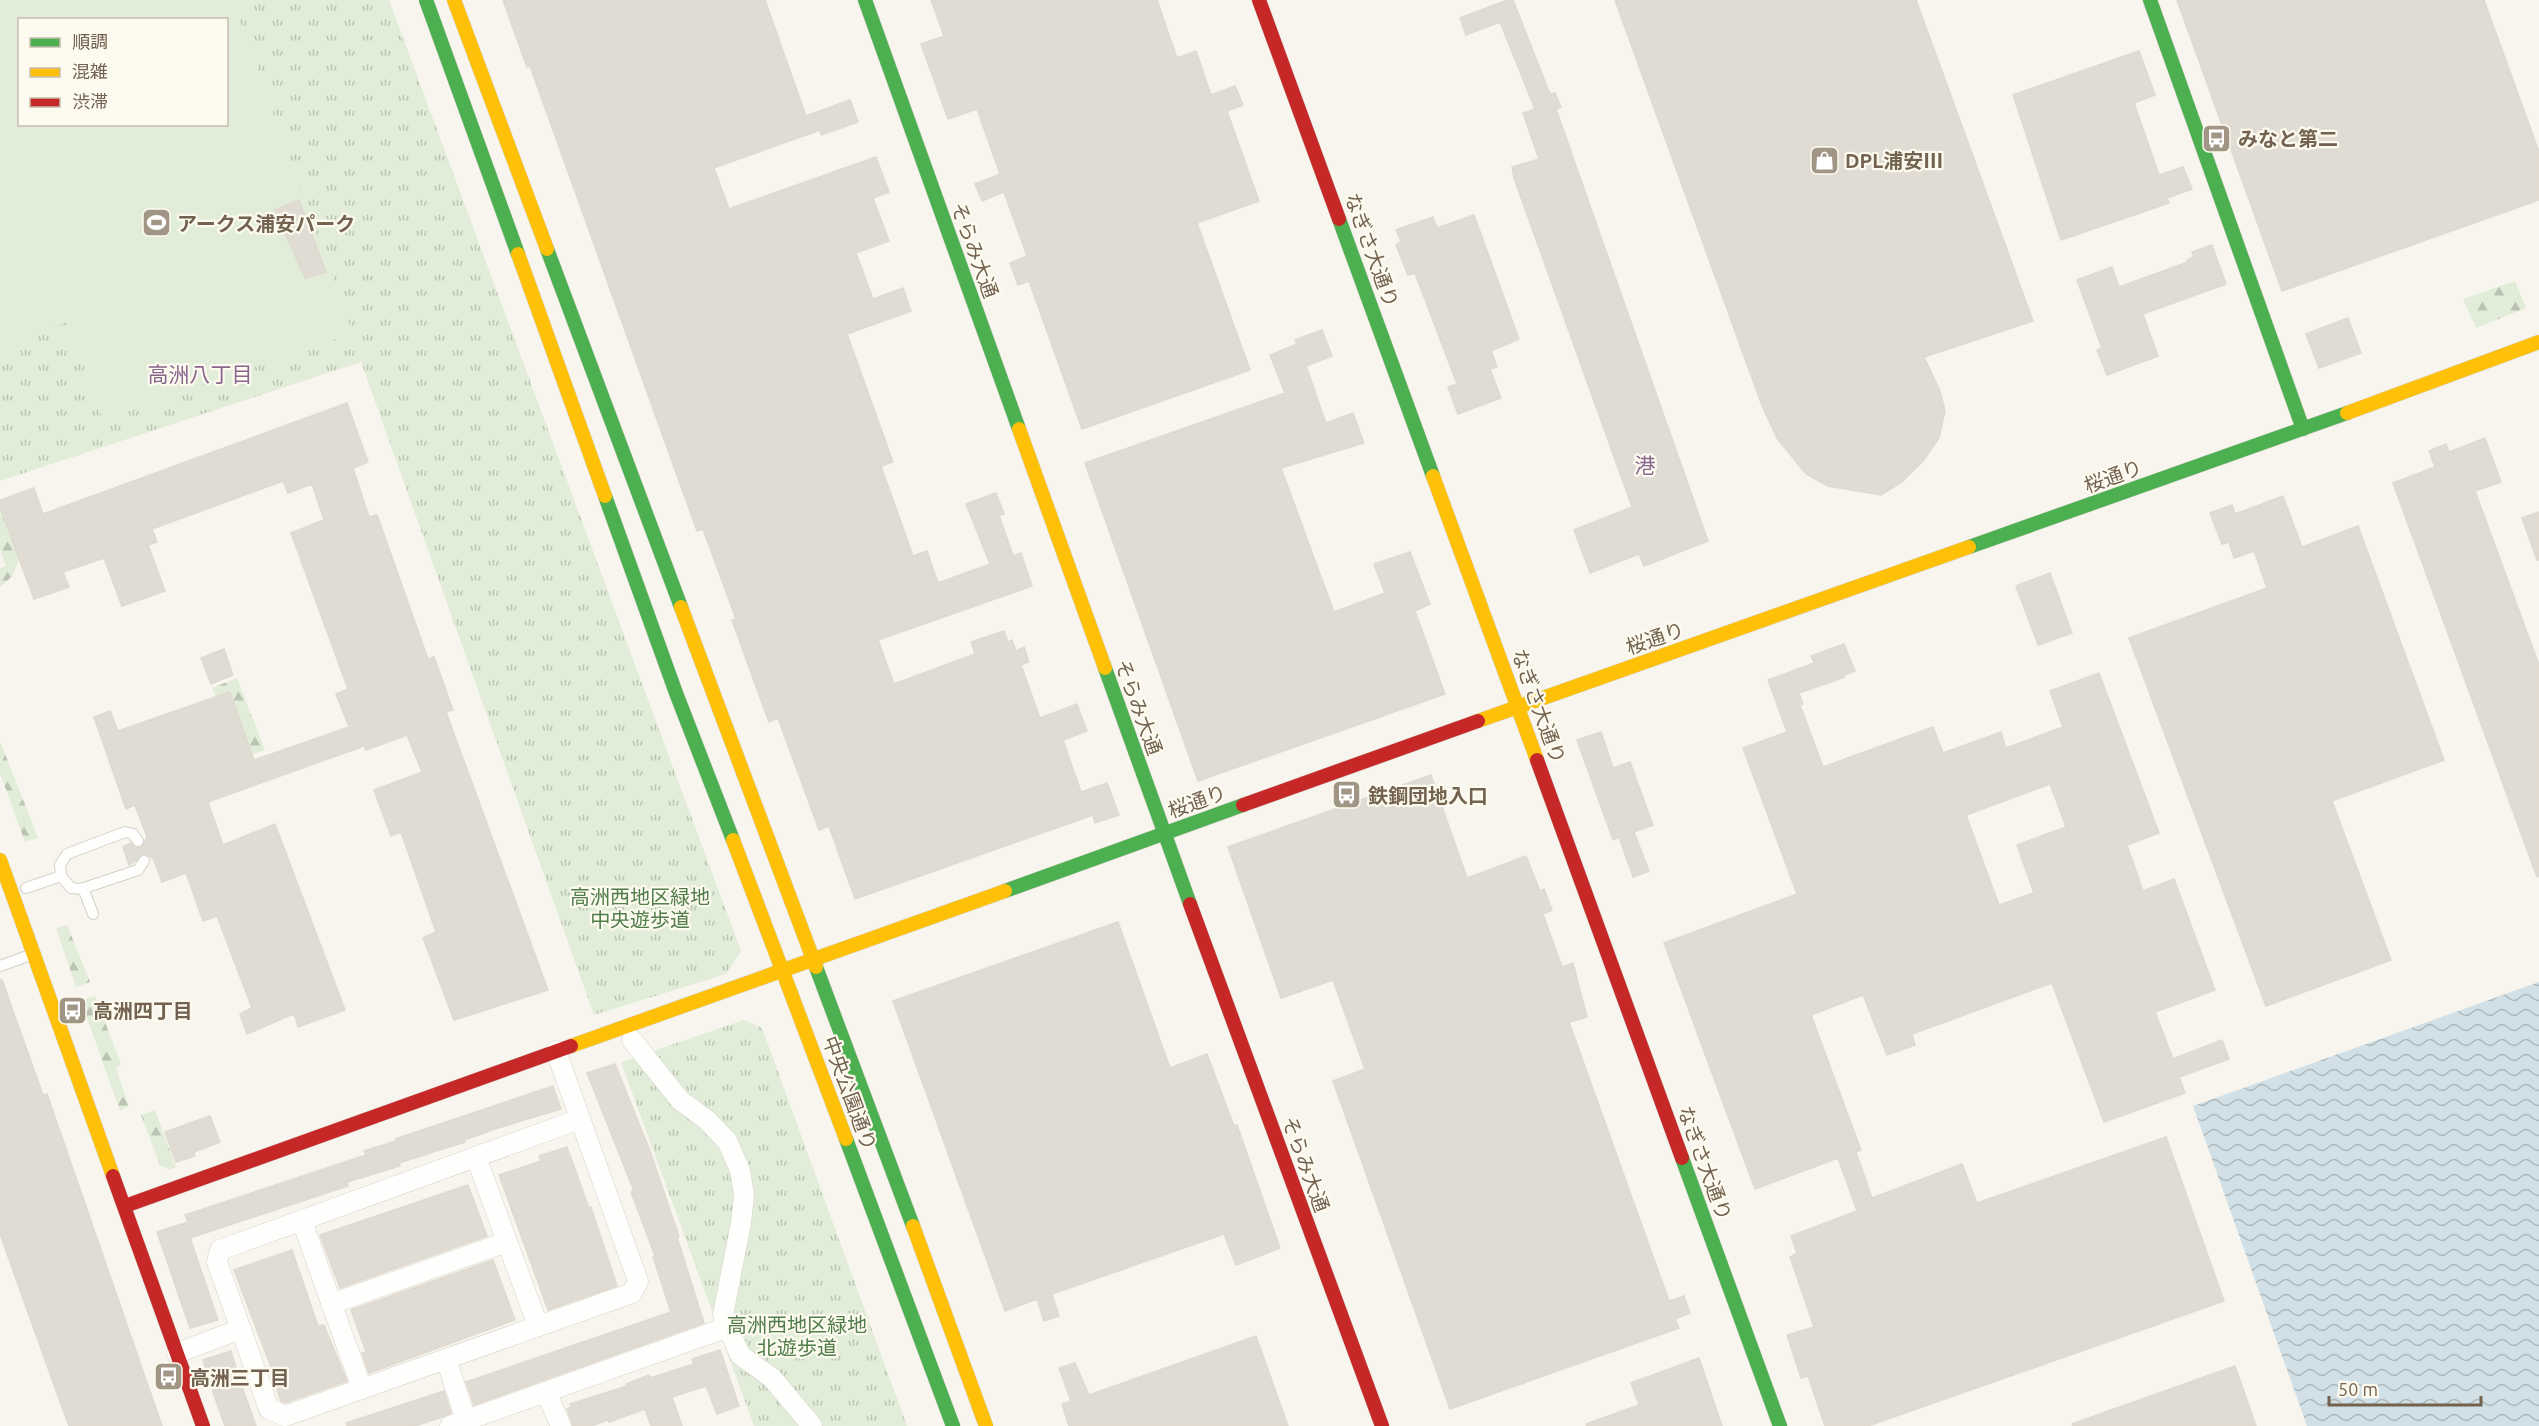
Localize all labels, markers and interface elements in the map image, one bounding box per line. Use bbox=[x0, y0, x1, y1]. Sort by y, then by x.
legend bbox=[18, 18, 228, 126]
text: 順調 bbox=[72, 31, 108, 51]
text: 混雑 bbox=[72, 61, 108, 81]
text: 渋滞 bbox=[72, 91, 108, 111]
bus stop icon: みなと第二 bbox=[2201, 122, 2233, 154]
place label: みなと第二 bbox=[2238, 127, 2338, 150]
shop icon: DPL浦安Ⅲ bbox=[1808, 144, 1840, 176]
place label: DPL浦安Ⅲ bbox=[1845, 149, 1943, 172]
street label: なぎさ大通り bbox=[1341, 190, 1403, 310]
street label: そらみ大通 bbox=[947, 199, 1003, 301]
sports icon: アークス浦安パーク bbox=[140, 207, 172, 239]
place label: アークス浦安パーク bbox=[177, 212, 355, 235]
district label: 高洲八丁目 bbox=[148, 362, 253, 386]
district label: 港 bbox=[1635, 453, 1656, 477]
street label: 桜通り bbox=[2081, 455, 2145, 497]
street label: 桜通り bbox=[1623, 617, 1687, 659]
street label: なぎさ大通り bbox=[1508, 646, 1570, 766]
street label: そらみ大通 bbox=[1111, 656, 1167, 758]
bus stop icon: 鉄鋼団地入口 bbox=[1331, 779, 1363, 811]
street label: 桜通り bbox=[1165, 780, 1229, 822]
place label: 鉄鋼団地入口 bbox=[1368, 784, 1488, 807]
park label: 高洲西地区緑地 中央遊歩道 bbox=[570, 885, 710, 931]
bus stop icon: 高洲四丁目 bbox=[56, 994, 88, 1026]
place label: 高洲四丁目 bbox=[93, 999, 193, 1022]
street label: 中央公園通り bbox=[819, 1033, 881, 1153]
street label: なぎさ大通り bbox=[1674, 1103, 1736, 1223]
street label: そらみ大通 bbox=[1278, 1113, 1334, 1215]
park label: 高洲西地区緑地 北遊歩道 bbox=[727, 1313, 867, 1359]
bus stop icon: 高洲三丁目 bbox=[153, 1361, 185, 1393]
place label: 高洲三丁目 bbox=[190, 1366, 290, 1389]
scale bar bbox=[2329, 1369, 2480, 1407]
text: 50 m bbox=[2338, 1379, 2378, 1399]

